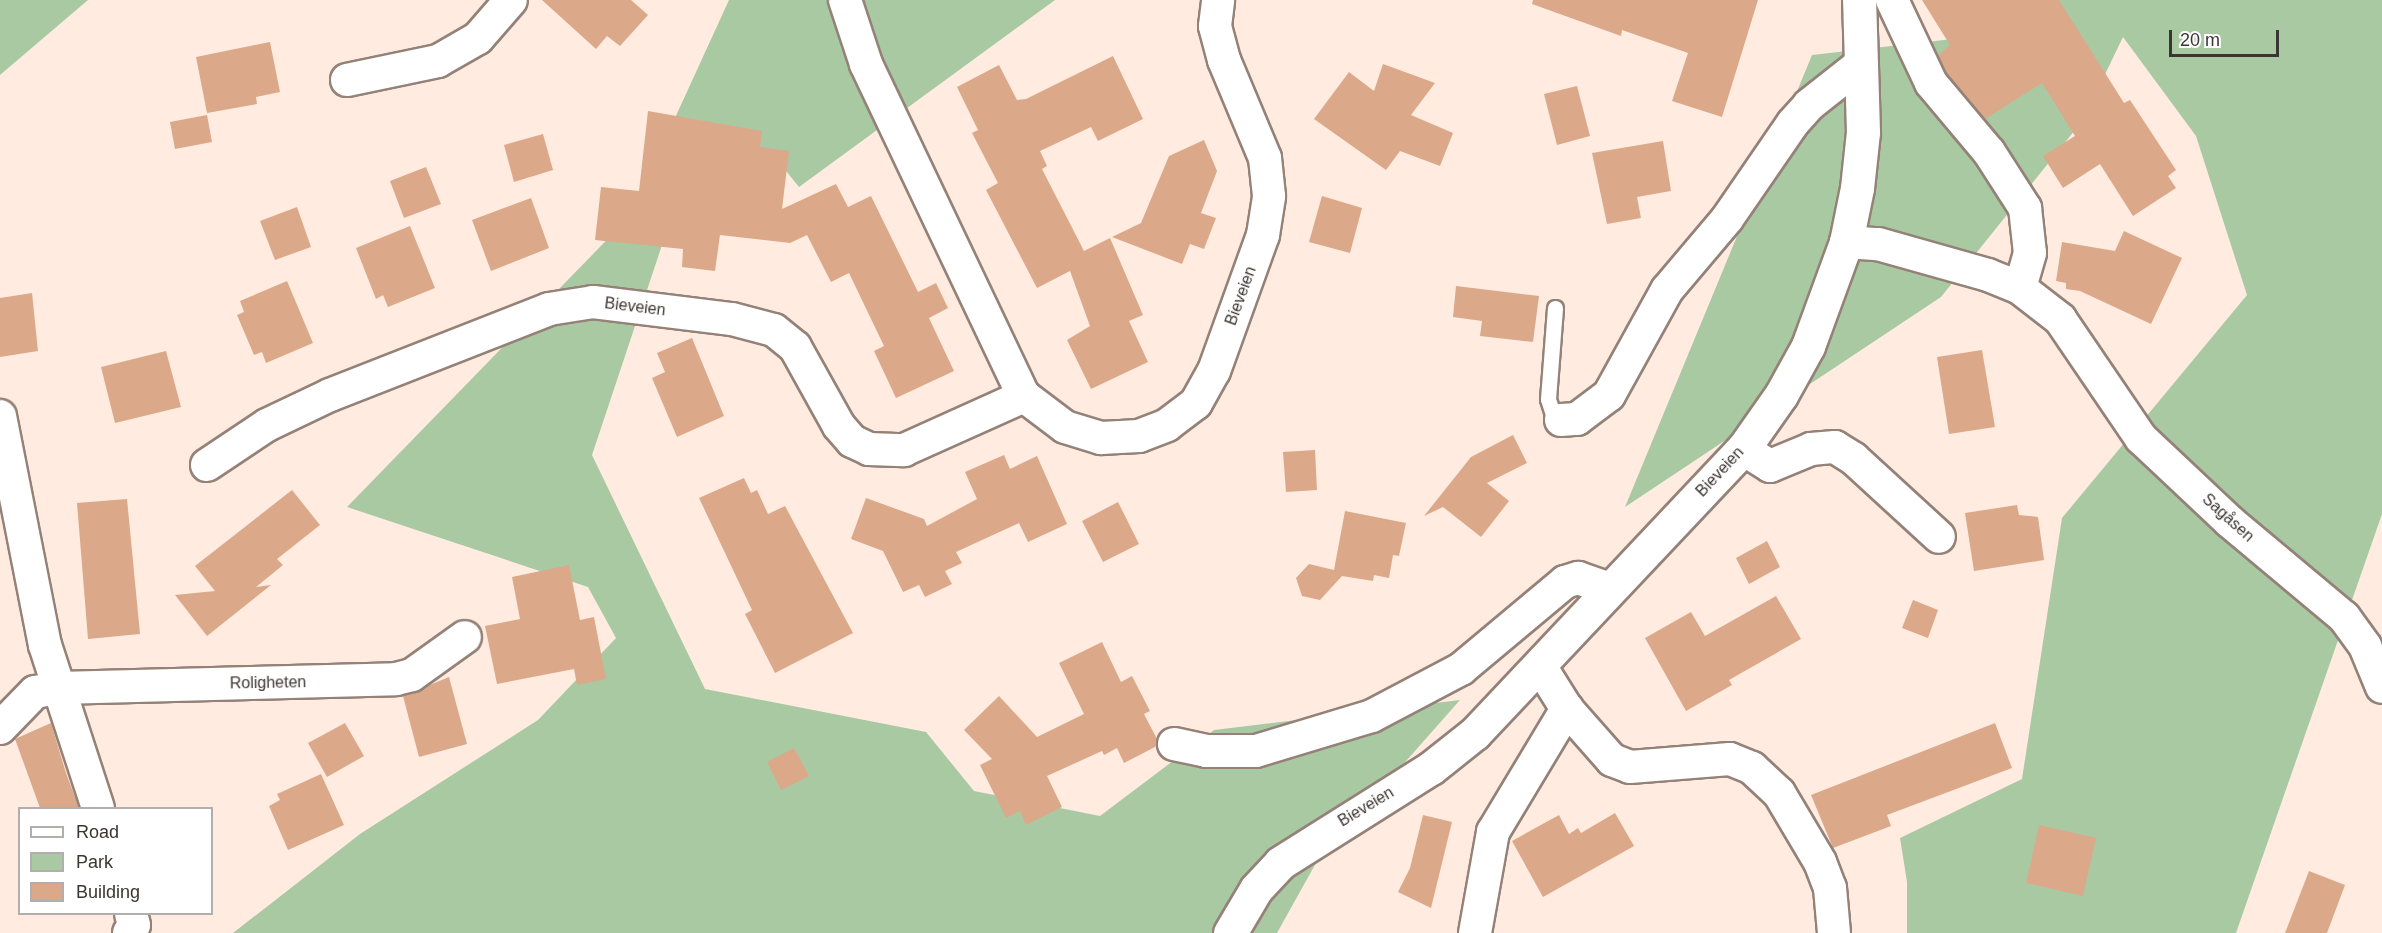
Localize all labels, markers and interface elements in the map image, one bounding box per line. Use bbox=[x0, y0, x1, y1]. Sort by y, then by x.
scale bar bbox=[2172, 18, 2282, 56]
text: 20 m bbox=[2180, 30, 2220, 50]
street label: Bieveien bbox=[1221, 264, 1261, 328]
street label: Bieveien bbox=[603, 294, 667, 320]
street label: Bieveien bbox=[1692, 443, 1748, 501]
street label: Sagåsen bbox=[2198, 490, 2258, 546]
street label: Roligheten bbox=[230, 673, 306, 693]
street label: Bieveien bbox=[1335, 783, 1397, 831]
legend bbox=[18, 807, 213, 915]
text: Road bbox=[76, 822, 119, 842]
text: Park bbox=[76, 852, 113, 872]
text: Building bbox=[76, 882, 140, 902]

